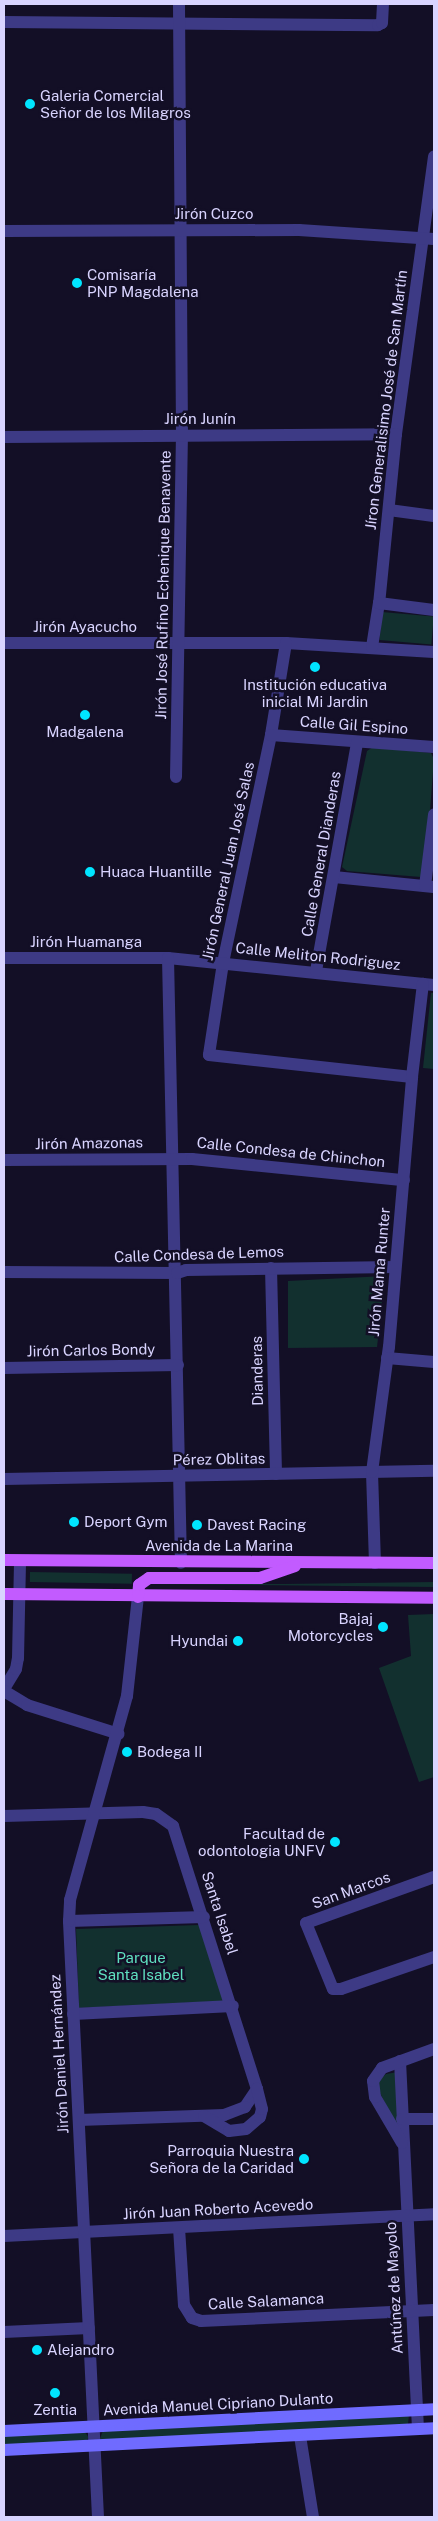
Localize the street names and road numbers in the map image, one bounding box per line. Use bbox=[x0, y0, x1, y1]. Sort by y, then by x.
street label: Jirón Cuzco bbox=[175, 205, 253, 223]
street label: Jíron Generalisimo José de San Martín bbox=[361, 269, 411, 531]
street label: Jirón Junín bbox=[164, 410, 236, 428]
street label: Jirón José Rufino Echenique Benavente bbox=[152, 450, 174, 720]
street label: Jirón Ayacucho bbox=[33, 618, 137, 636]
street label: Calle Gil Espino bbox=[299, 712, 409, 738]
street label: Jirón General Juan José Salas bbox=[198, 760, 258, 962]
street label: Calle General Dianderas bbox=[298, 770, 344, 938]
street label: Jirón Huamanga bbox=[30, 933, 142, 951]
street label: Calle Meliton Rodriguez bbox=[235, 938, 401, 974]
street label: Jirón Amazonas bbox=[35, 1133, 143, 1153]
street label: Calle Condesa de Chinchon bbox=[196, 1133, 386, 1171]
street label: Jirón Mama Runter bbox=[364, 1207, 394, 1337]
street label: Calle Condesa de Lemos bbox=[113, 1242, 285, 1266]
street label: Dianderas bbox=[247, 1336, 267, 1406]
street label: Jirón Carlos Bondy bbox=[27, 1340, 155, 1360]
street label: Pérez Oblitas bbox=[173, 1449, 265, 1469]
street label: Avenida de La Marina bbox=[145, 1537, 293, 1555]
street label: San Marcos bbox=[309, 1868, 393, 1912]
street label: Santa Isabel bbox=[198, 1869, 242, 1957]
street label: Jirón Daniel Hernández bbox=[46, 1974, 72, 2134]
street label: Jirón Juan Roberto Acevedo bbox=[122, 2195, 314, 2223]
street label: Antúnez de Mayolo bbox=[382, 2221, 406, 2355]
street label: Calle Salamanca bbox=[207, 2289, 325, 2313]
street label: Avenida Manuel Cipriano Dulanto bbox=[102, 2389, 334, 2419]

